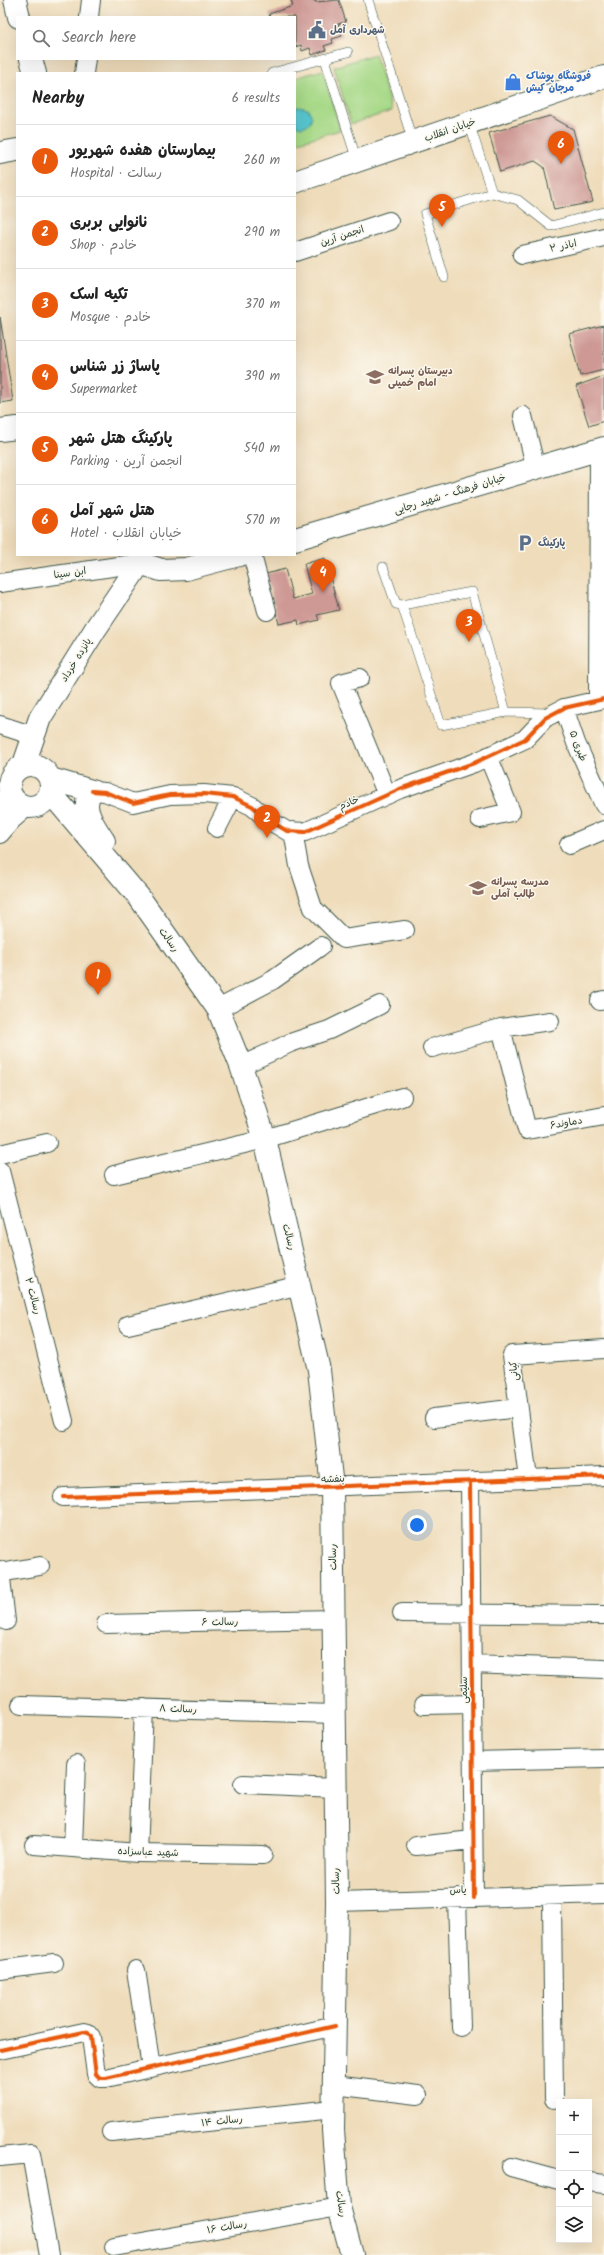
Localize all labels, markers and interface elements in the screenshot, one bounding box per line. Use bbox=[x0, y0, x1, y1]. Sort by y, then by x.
search box bbox=[16, 16, 296, 60]
public building icon: شهرداری آمل bbox=[307, 20, 327, 40]
place label: شهرداری آمل bbox=[330, 22, 385, 38]
text: Search here bbox=[62, 26, 136, 50]
icon: search bbox=[30, 27, 52, 49]
place label: فروشگاه پوشاک مرجان کیش bbox=[526, 68, 591, 96]
shop icon: فروشگاه پوشاک مرجان کیش bbox=[503, 72, 523, 92]
text: Nearby bbox=[32, 85, 84, 112]
text: 6 results bbox=[232, 88, 280, 109]
street label: خیابان انقلاب bbox=[422, 114, 478, 146]
pin: 6 bbox=[548, 131, 574, 164]
text: بیمارستان هفده شهریور bbox=[70, 139, 216, 163]
text: 1 bbox=[43, 150, 47, 171]
text: 260 m bbox=[243, 150, 280, 171]
text: Hospital · رسالت bbox=[70, 163, 162, 184]
pin: 5 bbox=[429, 194, 455, 227]
text: نانوایی بربری bbox=[70, 211, 148, 235]
street label: انجمن آرین bbox=[318, 221, 366, 251]
text: 2 bbox=[41, 222, 49, 243]
text: 290 m bbox=[244, 222, 280, 243]
text: Shop · خادم bbox=[70, 235, 137, 256]
street label: اباذر ۲ bbox=[548, 235, 578, 257]
text: تکیه اسک bbox=[70, 283, 128, 307]
text: 3 bbox=[41, 294, 49, 315]
text: 370 m bbox=[245, 294, 280, 315]
text: Mosque · خادم bbox=[70, 307, 151, 328]
text: پاساژ زر شناس bbox=[70, 355, 160, 379]
place label: دبیرستان پسرانه امام خمینی bbox=[388, 363, 453, 391]
text: 4 bbox=[41, 366, 49, 387]
text: 390 m bbox=[244, 366, 280, 387]
school or university icon: دبیرستان پسرانه امام خمینی bbox=[365, 367, 385, 387]
text: Supermarket bbox=[70, 379, 137, 400]
text: پارکینگ هتل شهر bbox=[70, 427, 172, 451]
text: 5 bbox=[42, 438, 48, 459]
text: 540 m bbox=[244, 438, 280, 459]
text: Parking · انجمن آرین bbox=[70, 451, 182, 472]
street label: خیابان فرهنگ - شهید رجایی bbox=[392, 469, 508, 519]
text: هتل شهر آمل bbox=[70, 499, 155, 523]
text: 6 bbox=[41, 510, 49, 531]
text: 570 m bbox=[245, 510, 280, 531]
text: Hotel · خیابان انقلاب bbox=[70, 523, 182, 544]
parking icon: پارکینگ bbox=[515, 533, 535, 553]
place label: پارکینگ bbox=[538, 535, 565, 551]
pin: 4 bbox=[310, 559, 336, 592]
street label: ابن سینا bbox=[53, 563, 87, 583]
pin: 3 bbox=[456, 609, 482, 642]
street label: پانزده خرداد bbox=[56, 635, 96, 685]
street label: طبری ۵ bbox=[565, 728, 591, 764]
street label: خادم bbox=[336, 791, 362, 815]
pin: 2 bbox=[254, 805, 280, 838]
place label: مدرسه پسرانه طالب آملی bbox=[491, 874, 549, 902]
school or university icon: مدرسه پسرانه طالب آملی bbox=[468, 878, 488, 898]
street label: رسالت bbox=[155, 924, 183, 956]
pin: 1 bbox=[85, 962, 111, 995]
street label: دماوند۶ bbox=[548, 1112, 584, 1134]
street label: رسالت bbox=[278, 1222, 300, 1252]
street label: رسالت ۲ bbox=[20, 1276, 46, 1316]
street label: کیانی bbox=[505, 1360, 523, 1382]
street label: بنفشه bbox=[321, 1471, 345, 1487]
your location bbox=[407, 1515, 427, 1535]
street label: رسالت bbox=[325, 1543, 341, 1571]
street label: رسالت ۶ bbox=[201, 1614, 239, 1630]
street label: سلیمی bbox=[456, 1676, 472, 1704]
street label: رسالت ۸ bbox=[159, 1700, 197, 1718]
street label: شهید عباسزاده bbox=[117, 1843, 179, 1861]
street label: رسالت bbox=[328, 1867, 344, 1895]
street label: یاس bbox=[449, 1882, 467, 1898]
map controls bbox=[556, 2099, 592, 2243]
button: + bbox=[556, 2099, 592, 2135]
street label: رسالت ۱۴ bbox=[200, 2111, 244, 2131]
button: − bbox=[556, 2135, 592, 2171]
button: locate bbox=[556, 2171, 592, 2207]
street label: رسالت bbox=[331, 2189, 351, 2219]
button: layers bbox=[556, 2207, 592, 2243]
street label: رسالت ۱۶ bbox=[206, 2216, 248, 2238]

